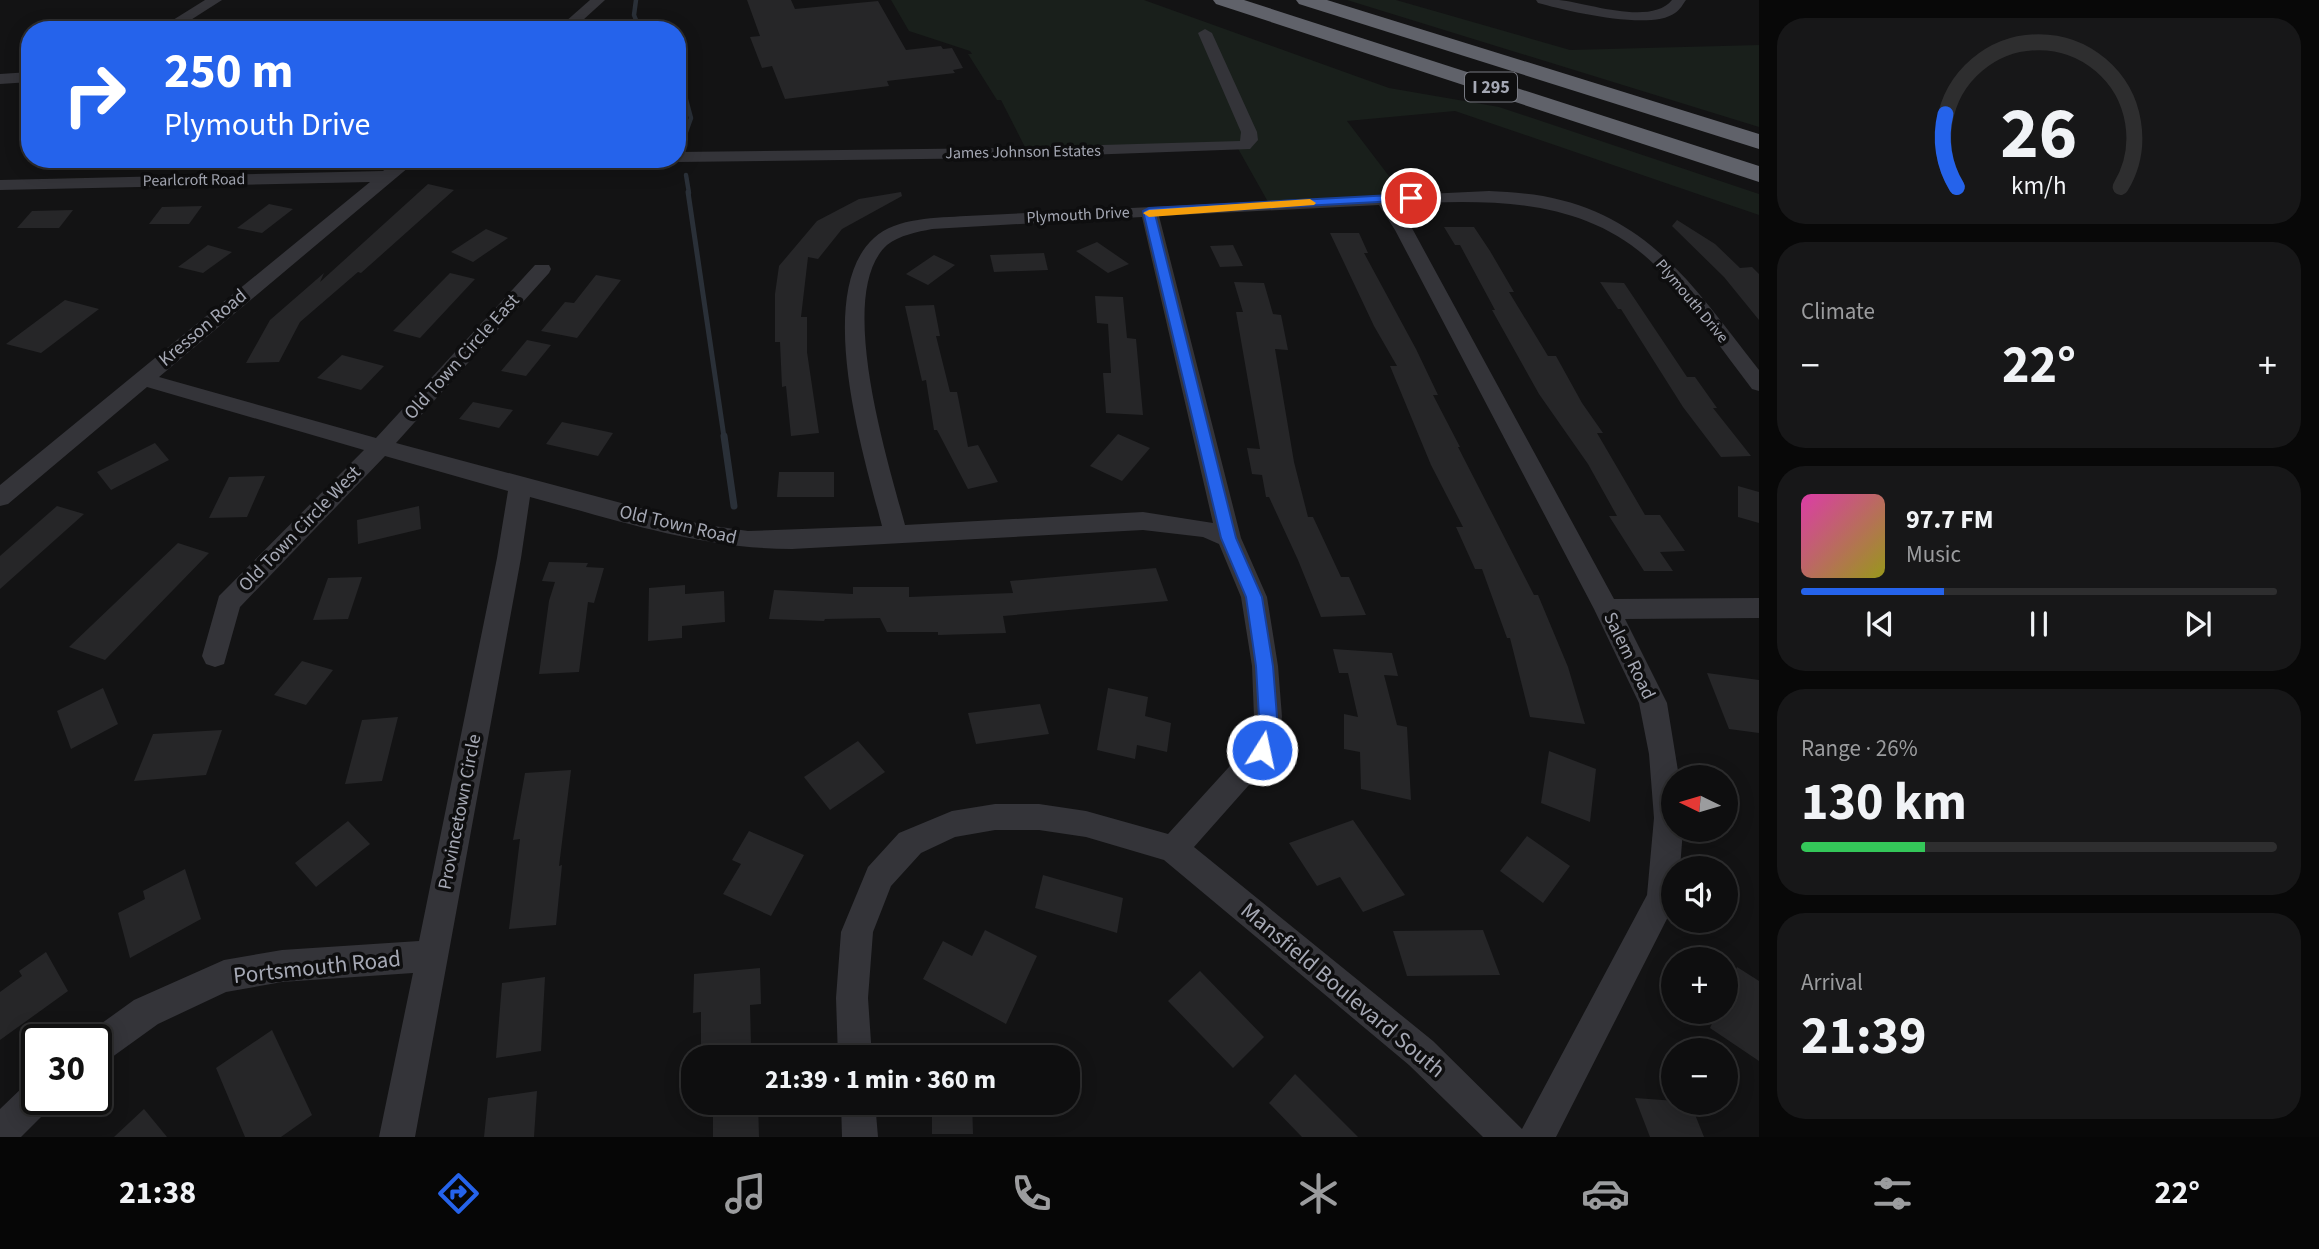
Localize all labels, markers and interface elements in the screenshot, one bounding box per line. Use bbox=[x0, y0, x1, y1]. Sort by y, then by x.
text: 250 m bbox=[164, 37, 293, 107]
icon: right bbox=[49, 49, 140, 140]
road number: I 295 bbox=[1465, 72, 1517, 102]
text: 26 bbox=[2001, 82, 2077, 186]
text: Plymouth Drive bbox=[164, 102, 370, 148]
street label: James Johnson Estates bbox=[945, 140, 1101, 164]
street label: Pearlcroft Road bbox=[143, 168, 245, 192]
pin bbox=[1381, 168, 1441, 228]
text: km/h bbox=[2011, 168, 2067, 204]
icon: arrive bbox=[1392, 179, 1430, 217]
street label: Plymouth Drive bbox=[1026, 201, 1130, 229]
street label: Plymouth Drive bbox=[1650, 254, 1734, 348]
street label: Kresson Road bbox=[153, 283, 253, 373]
street label: Old Town Circle East bbox=[398, 288, 526, 426]
text: Climate bbox=[1801, 295, 1875, 328]
text: 22° bbox=[2002, 329, 2076, 403]
text: − bbox=[1801, 339, 1820, 393]
text: + bbox=[2258, 339, 2277, 393]
street label: Old Town Circle West bbox=[233, 460, 368, 598]
street label: Old Town Road bbox=[617, 498, 739, 552]
text: 97.7 FM bbox=[1906, 501, 1994, 538]
text: Music bbox=[1906, 538, 1961, 571]
icon: previous bbox=[1861, 605, 1899, 643]
icon: pause bbox=[2020, 605, 2058, 643]
icon: next bbox=[2179, 605, 2217, 643]
street label: Salem Road bbox=[1596, 608, 1662, 704]
position arrow bbox=[1225, 713, 1299, 787]
street label: Provincetown Circle bbox=[432, 732, 488, 892]
text: Range · 26% bbox=[1801, 732, 1918, 765]
north arrow bbox=[1661, 765, 1738, 842]
map controls bbox=[1661, 765, 1738, 1115]
text: 130 km bbox=[1801, 766, 1967, 840]
button: sound bbox=[1661, 856, 1738, 933]
street label: Mansfield Boulevard South bbox=[1234, 894, 1452, 1086]
street label: Portsmouth Road bbox=[232, 942, 402, 992]
button: + bbox=[1661, 947, 1738, 1024]
text: Arrival bbox=[1801, 966, 1863, 999]
text: 21:39 bbox=[1801, 1000, 1926, 1074]
speed limit sign: 30 bbox=[21, 1024, 112, 1115]
button: − bbox=[1661, 1038, 1738, 1115]
text: 21:39 · 1 min · 360 m bbox=[765, 1061, 996, 1098]
icon: directions bbox=[434, 1169, 483, 1218]
icon: music bbox=[721, 1169, 770, 1218]
icon: phone bbox=[1007, 1169, 1056, 1218]
icon: climate bbox=[1294, 1169, 1343, 1218]
icon: car bbox=[1581, 1169, 1630, 1218]
icon: filters bbox=[1868, 1169, 1917, 1218]
text: 21:38 bbox=[119, 1170, 196, 1216]
text: 22° bbox=[2155, 1170, 2200, 1216]

